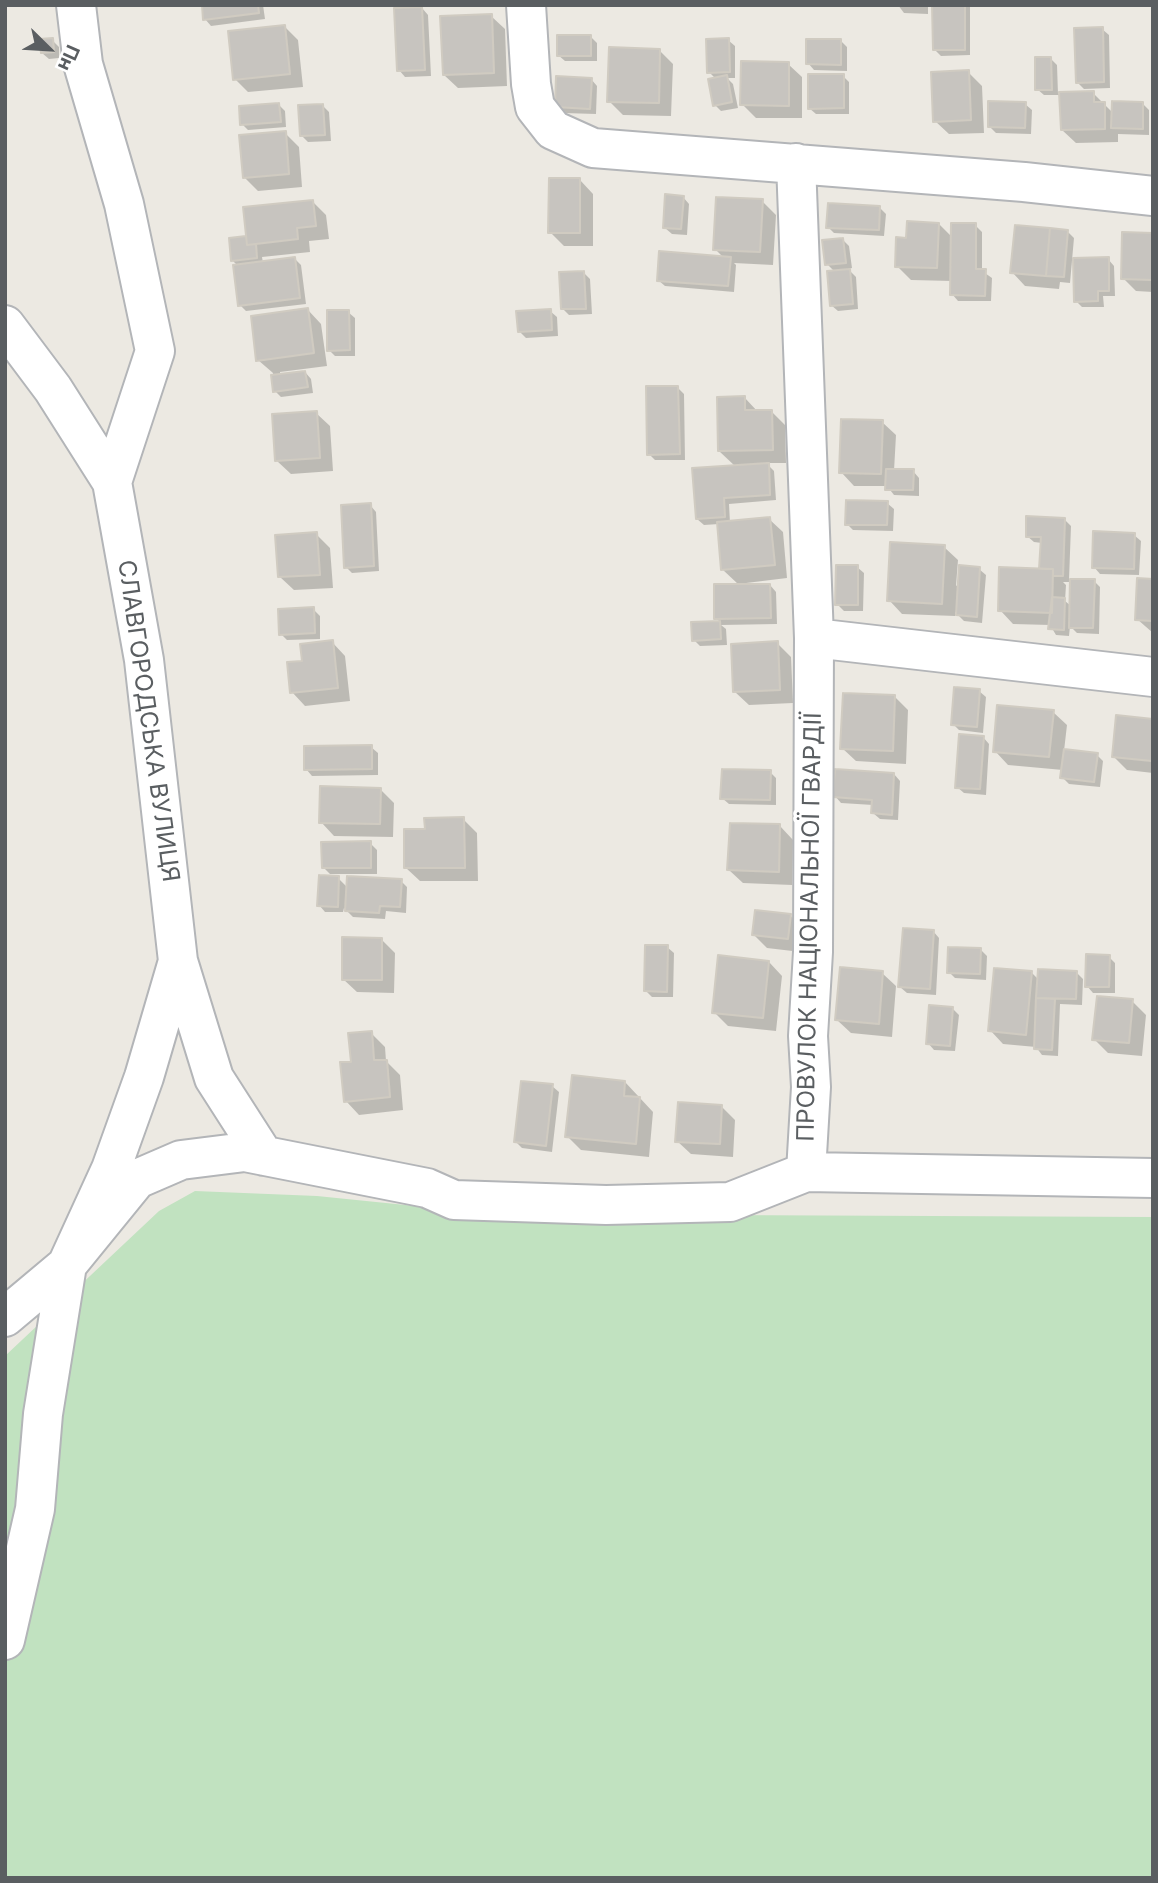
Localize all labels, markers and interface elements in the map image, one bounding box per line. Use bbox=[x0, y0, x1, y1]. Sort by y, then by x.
north arrow bbox=[14, 14, 84, 84]
text: Пн bbox=[53, 41, 84, 74]
street label: СЛАВГОРОДСЬКА ВУЛИЦЯ bbox=[111, 558, 185, 884]
street label: ПРОВУЛОК НАЦІОНАЛЬНОЇ ГВАРДІЇ bbox=[792, 712, 828, 1142]

